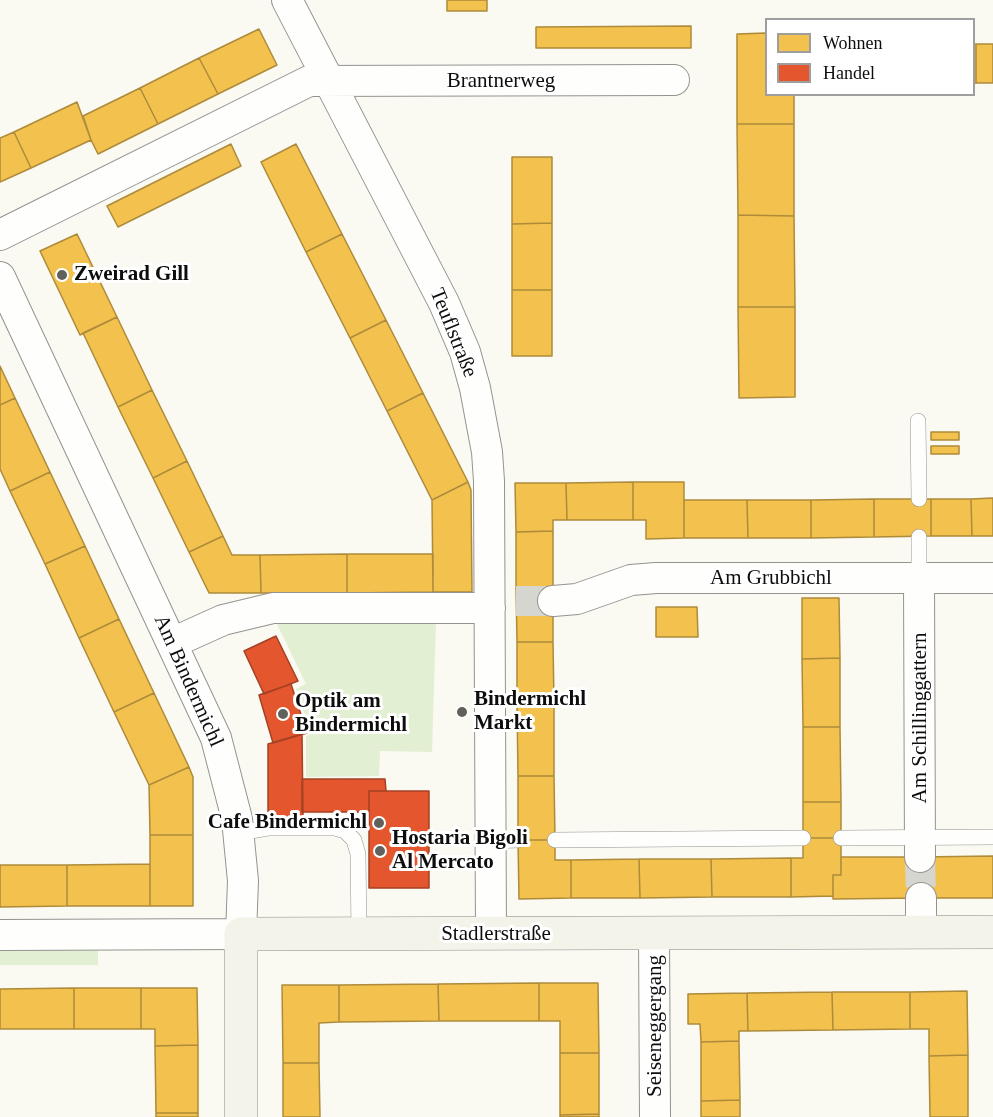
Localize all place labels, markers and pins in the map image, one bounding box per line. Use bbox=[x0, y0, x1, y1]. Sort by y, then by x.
place label: Zweirad Gill bbox=[74, 262, 189, 288]
marker: Zweirad Gill bbox=[55, 268, 69, 282]
place label: Bindermichl Markt bbox=[474, 687, 586, 737]
place label: Optik am Bindermichl bbox=[295, 689, 407, 739]
marker: Bindermichl Markt bbox=[455, 705, 469, 719]
marker: Optik am Bindermichl bbox=[276, 707, 290, 721]
place label: Cafe Bindermichl bbox=[208, 810, 367, 836]
marker: Cafe Bindermichl bbox=[372, 816, 386, 830]
place label: Hostaria Bigoli Al Mercato bbox=[392, 826, 528, 876]
marker: Hostaria Bigoli Al Mercato bbox=[373, 844, 387, 858]

